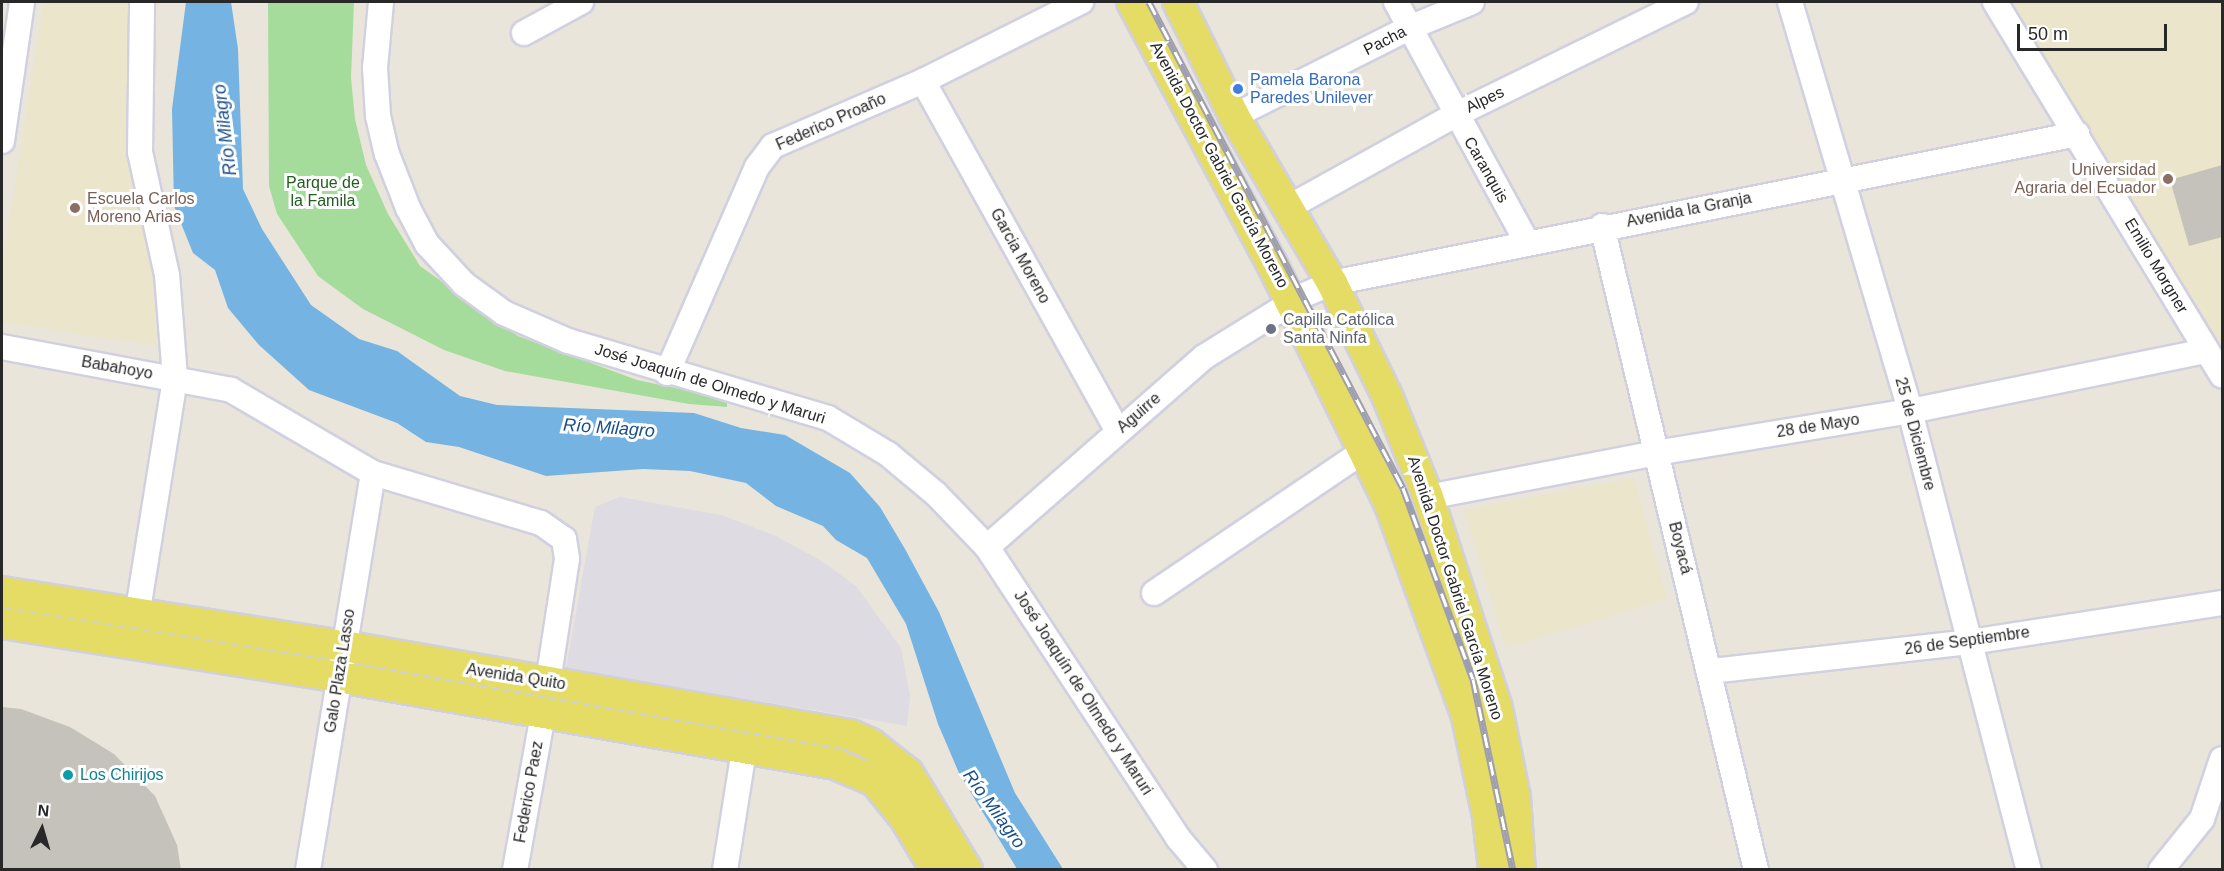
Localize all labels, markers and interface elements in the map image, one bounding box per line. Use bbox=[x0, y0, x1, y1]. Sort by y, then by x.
scale bar bbox=[2020, 12, 2170, 50]
street label: Pacha bbox=[1360, 22, 1410, 60]
text: 50 m bbox=[2028, 24, 2068, 44]
street label: Avenida Doctor Gabriel García Moreno bbox=[1146, 39, 1292, 291]
place label: Pamela Barona Paredes Unilever bbox=[1250, 70, 1373, 108]
marker: Pamela Barona Paredes Unilever bbox=[1231, 82, 1245, 96]
water label: Río Milagro bbox=[209, 83, 241, 177]
street label: Alpes bbox=[1463, 83, 1507, 117]
street label: Federico Proaño bbox=[773, 89, 889, 155]
street label: Caranquis bbox=[1459, 134, 1513, 206]
place label: Universidad Agraria del Ecuador bbox=[2015, 160, 2156, 198]
marker: Universidad Agraria del Ecuador bbox=[2161, 172, 2175, 186]
park label: Parque de la Famila bbox=[286, 173, 360, 211]
street label: Avenida la Granja bbox=[1625, 188, 1753, 232]
place label: Escuela Carlos Moreno Arias bbox=[87, 189, 195, 227]
marker: Escuela Carlos Moreno Arias bbox=[68, 201, 82, 215]
street label: Garcia Moreno bbox=[986, 205, 1054, 307]
street label: Emilio Morgner bbox=[2120, 215, 2192, 317]
place label: Capilla Católica Santa Ninfa bbox=[1283, 310, 1394, 348]
marker: Capilla Católica Santa Ninfa bbox=[1264, 322, 1278, 336]
street label: José Joaquín de Olmedo y Maruri bbox=[592, 340, 828, 428]
street label: Babahoyo bbox=[80, 352, 154, 384]
street label: 25 de Diciembre bbox=[1891, 375, 1939, 493]
street label: Aguirre bbox=[1113, 389, 1165, 437]
street label: 28 de Mayo bbox=[1775, 410, 1861, 442]
water label: Río Milagro bbox=[562, 414, 656, 442]
street label: Avenida Doctor Gabriel García Moreno bbox=[1403, 454, 1507, 722]
street label: Boyacá bbox=[1664, 520, 1696, 576]
street label: José Joaquín de Olmedo y Maruri bbox=[1010, 587, 1156, 799]
street label: Galo Plaza Lasso bbox=[321, 608, 359, 734]
street label: 26 de Septiembre bbox=[1903, 623, 2031, 659]
street label: Avenida Quito bbox=[465, 660, 567, 694]
street label: Federico Paez bbox=[511, 740, 547, 844]
place label: Los Chirijos bbox=[80, 765, 164, 785]
water label: Río Milagro bbox=[958, 765, 1030, 853]
marker: Los Chirijos bbox=[61, 768, 75, 782]
north arrow bbox=[12, 799, 72, 859]
text: N bbox=[37, 802, 50, 820]

